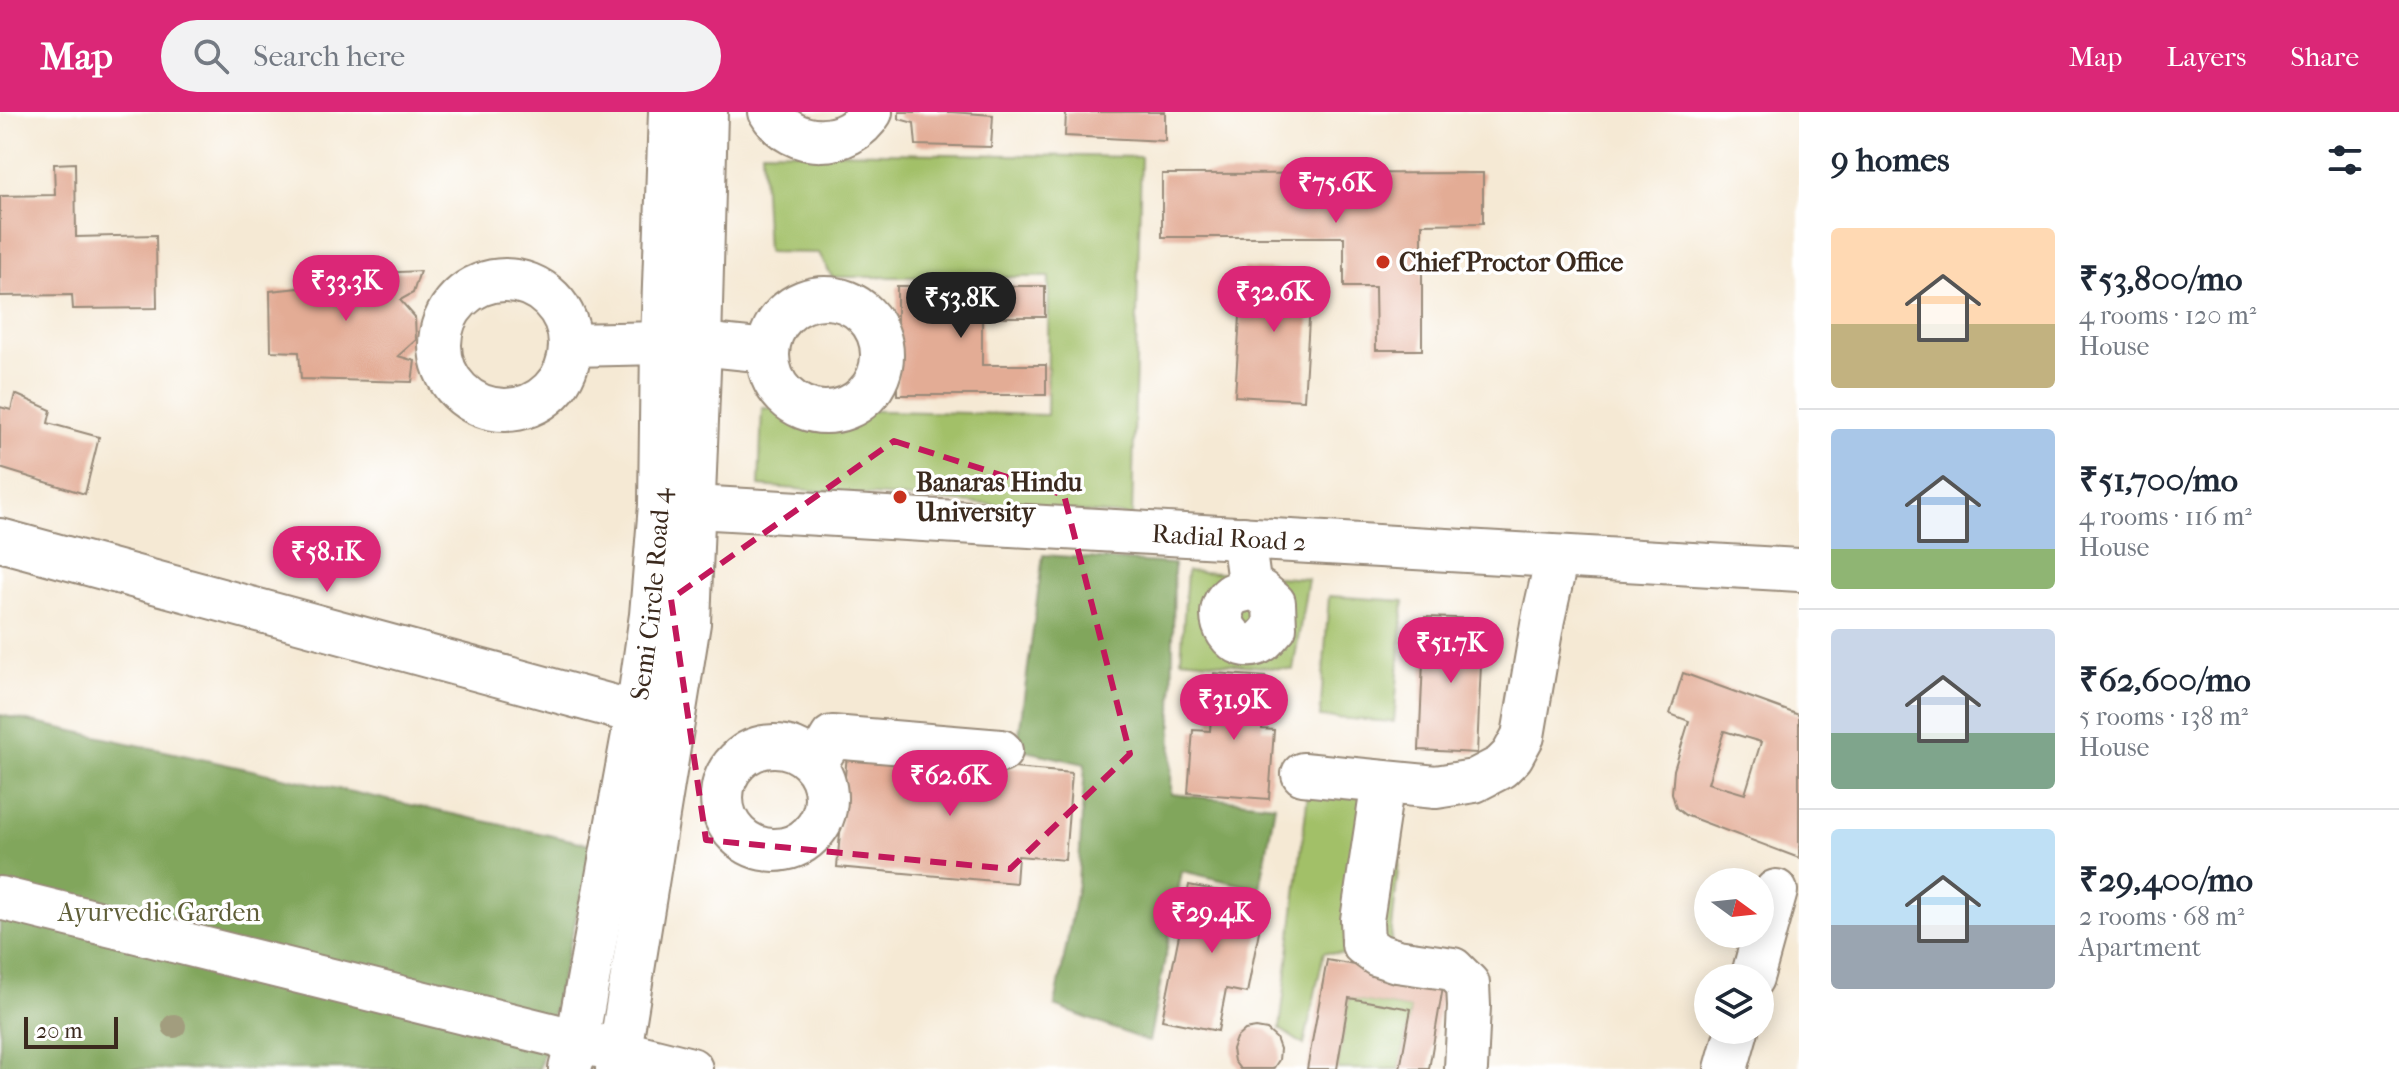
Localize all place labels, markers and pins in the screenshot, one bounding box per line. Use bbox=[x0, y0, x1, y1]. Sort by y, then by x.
pin: ₹75.6K bbox=[1271, 157, 1401, 225]
place label: Chief Proctor Office bbox=[1399, 247, 1624, 278]
marker: Chief Proctor Office bbox=[1374, 253, 1392, 271]
pin: ₹33.3K bbox=[281, 255, 411, 323]
pin: ₹32.6K bbox=[1209, 266, 1339, 334]
pin: ₹53.8K bbox=[896, 272, 1026, 340]
place label: Banaras Hindu University bbox=[915, 467, 1083, 528]
marker: Banaras Hindu University bbox=[891, 488, 909, 506]
pin: ₹58.1K bbox=[262, 526, 392, 594]
pin: ₹51.7K bbox=[1386, 617, 1516, 685]
pin: ₹31.9K bbox=[1169, 674, 1299, 742]
pin: ₹62.6K bbox=[885, 750, 1015, 818]
pin: ₹29.4K bbox=[1147, 887, 1277, 955]

